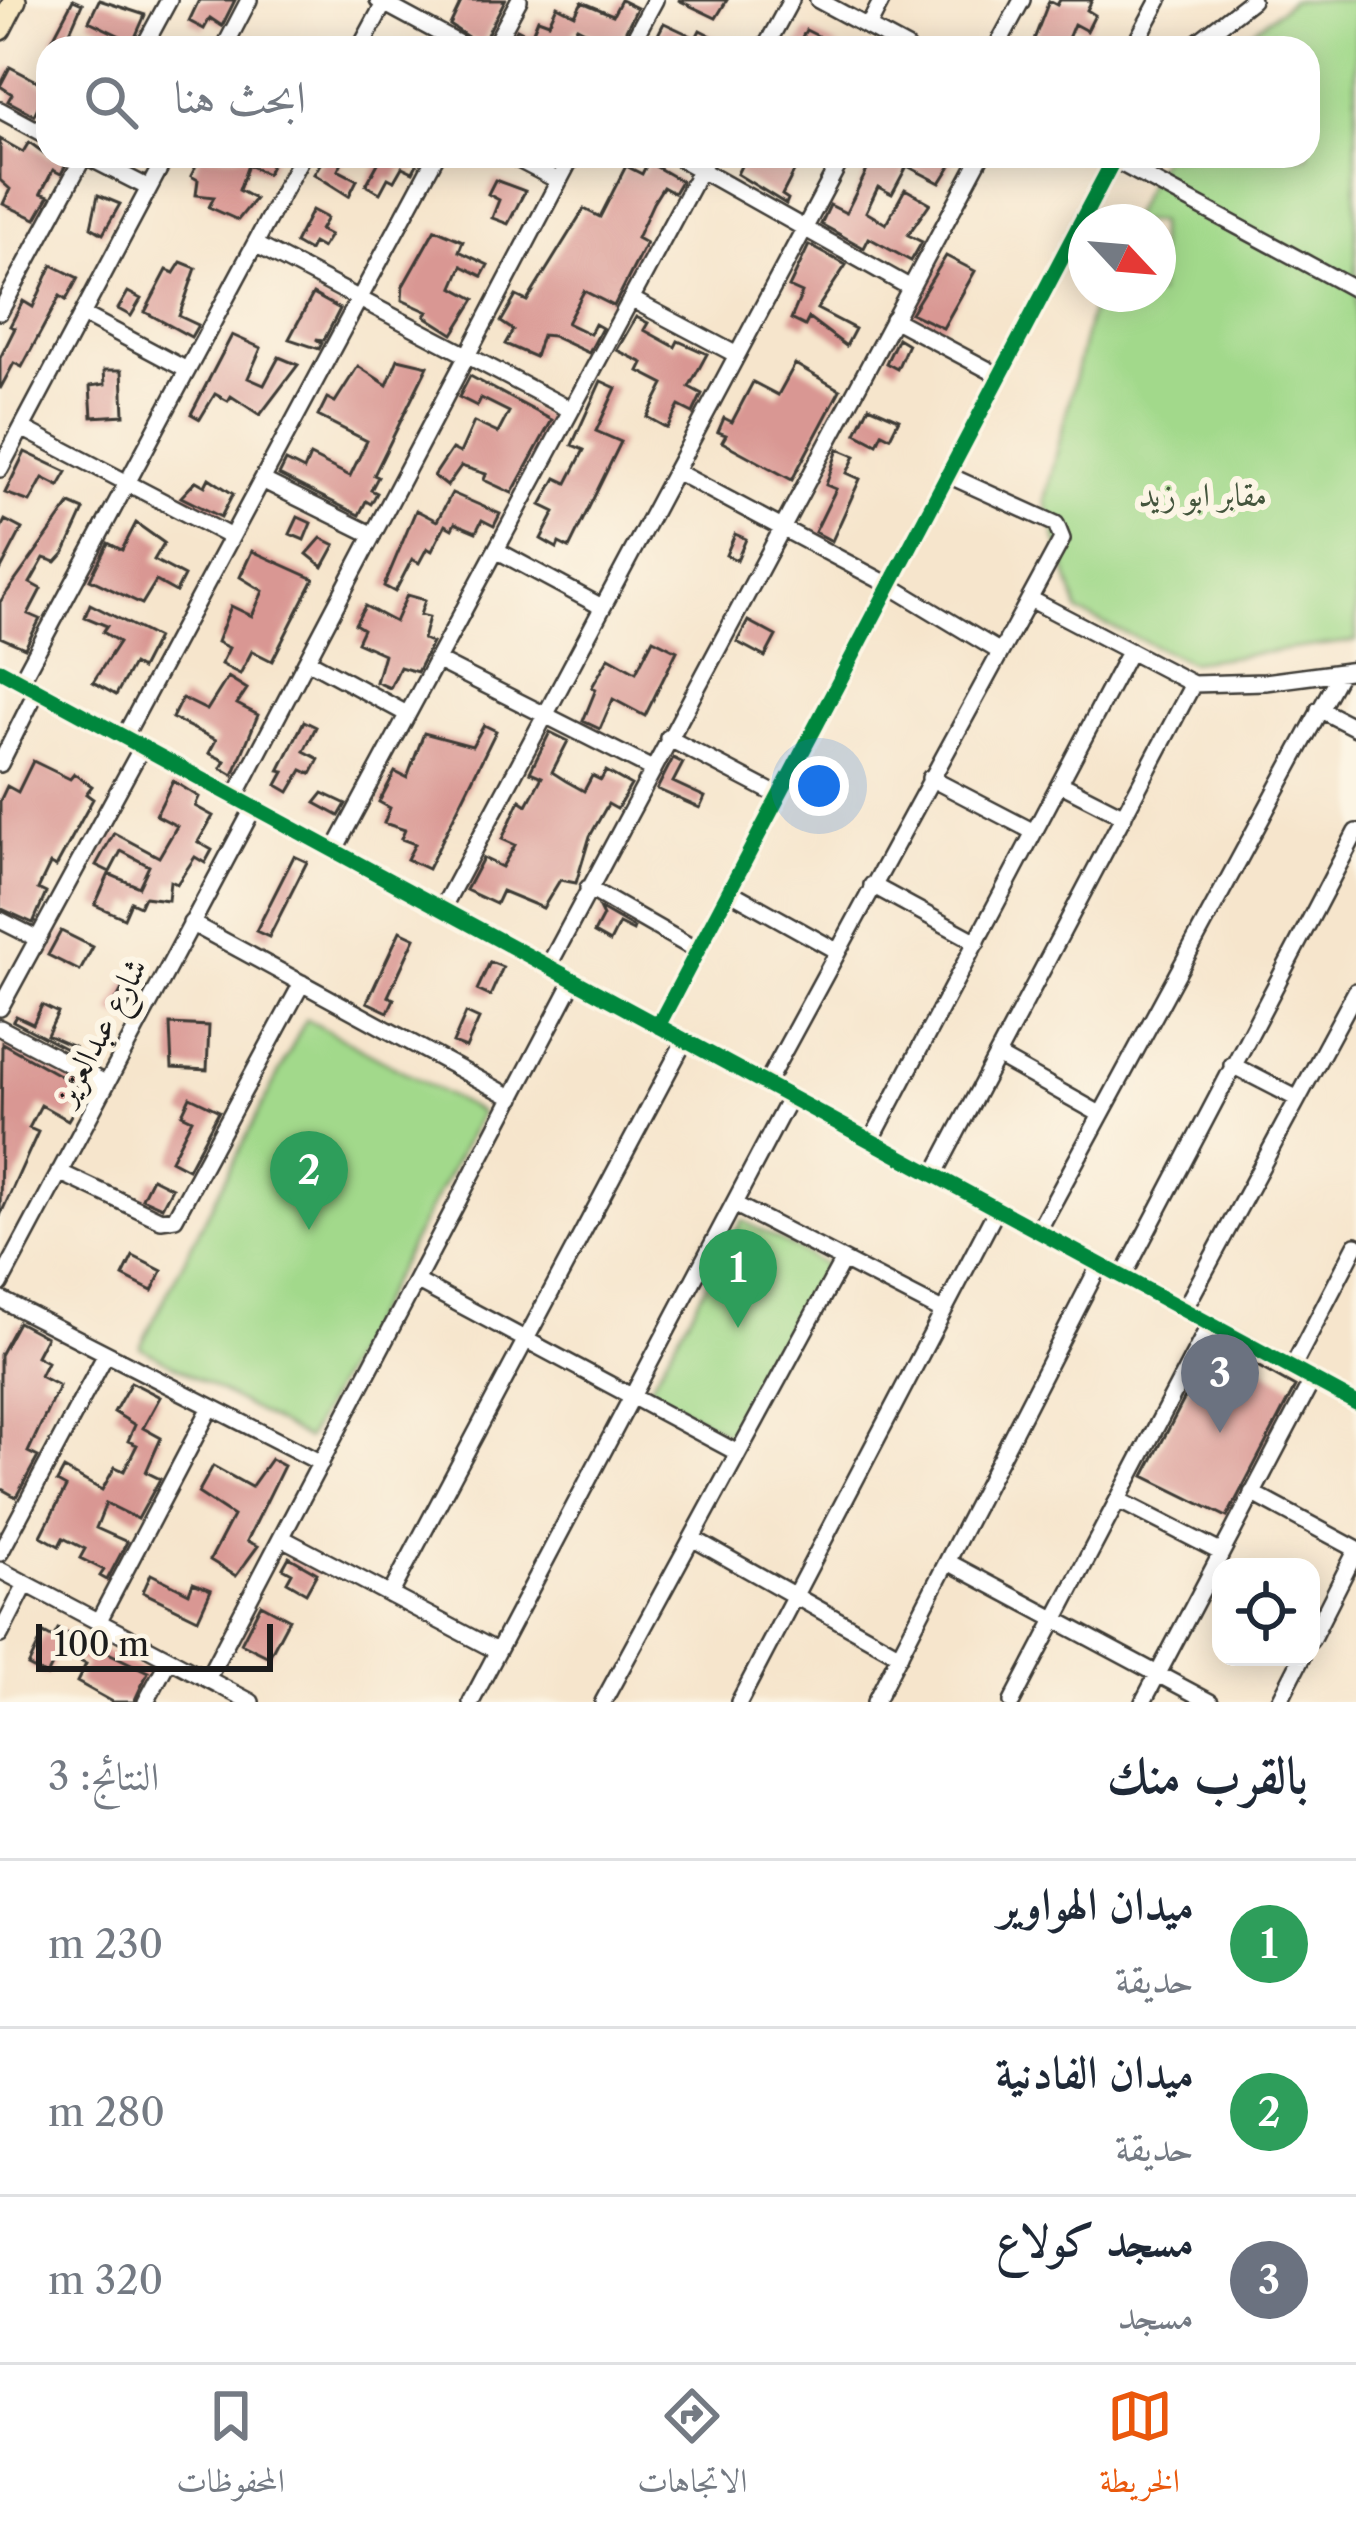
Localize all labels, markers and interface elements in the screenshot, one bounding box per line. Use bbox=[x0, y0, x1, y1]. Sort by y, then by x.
search box bbox=[36, 36, 1320, 168]
icon: search bbox=[78, 69, 144, 135]
text: ابحث هنا bbox=[174, 69, 306, 125]
north arrow bbox=[1068, 204, 1176, 312]
park label: مقابر ابو زيد bbox=[1139, 474, 1267, 516]
your location bbox=[789, 756, 849, 816]
street label: شارع عبدالعزيز bbox=[43, 951, 163, 1118]
pin: 2 bbox=[270, 1131, 348, 1230]
pin: 1 bbox=[699, 1229, 777, 1328]
pin: 3 bbox=[1181, 1334, 1259, 1433]
map controls bbox=[1212, 1558, 1320, 1666]
button: locate bbox=[1212, 1558, 1320, 1666]
scale bar bbox=[36, 1618, 273, 1671]
text: 100 m bbox=[54, 1624, 149, 1665]
text: بالقرب منك bbox=[1107, 1744, 1308, 1806]
text: النتائج: 3 bbox=[48, 1752, 159, 1800]
text: ميدان الهواوير bbox=[998, 1876, 1194, 1932]
text: 230 m bbox=[48, 1920, 163, 1968]
text: 1 bbox=[1260, 1920, 1278, 1968]
text: حديقة bbox=[1115, 1955, 1194, 2003]
text: ميدان الفادنية bbox=[995, 2044, 1194, 2100]
text: 280 m bbox=[48, 2088, 165, 2136]
text: 2 bbox=[1257, 2088, 1281, 2136]
text: حديقة bbox=[1115, 2123, 1194, 2171]
text: مسجد كولاع bbox=[996, 2212, 1194, 2268]
text: 320 m bbox=[48, 2256, 163, 2304]
text: 3 bbox=[1258, 2256, 1280, 2304]
text: مسجد bbox=[1117, 2291, 1194, 2339]
tab: المحفوظات bbox=[176, 2383, 285, 2513]
tab: الاتجاهات bbox=[637, 2383, 747, 2513]
tab: الخريطة bbox=[1100, 2383, 1180, 2513]

